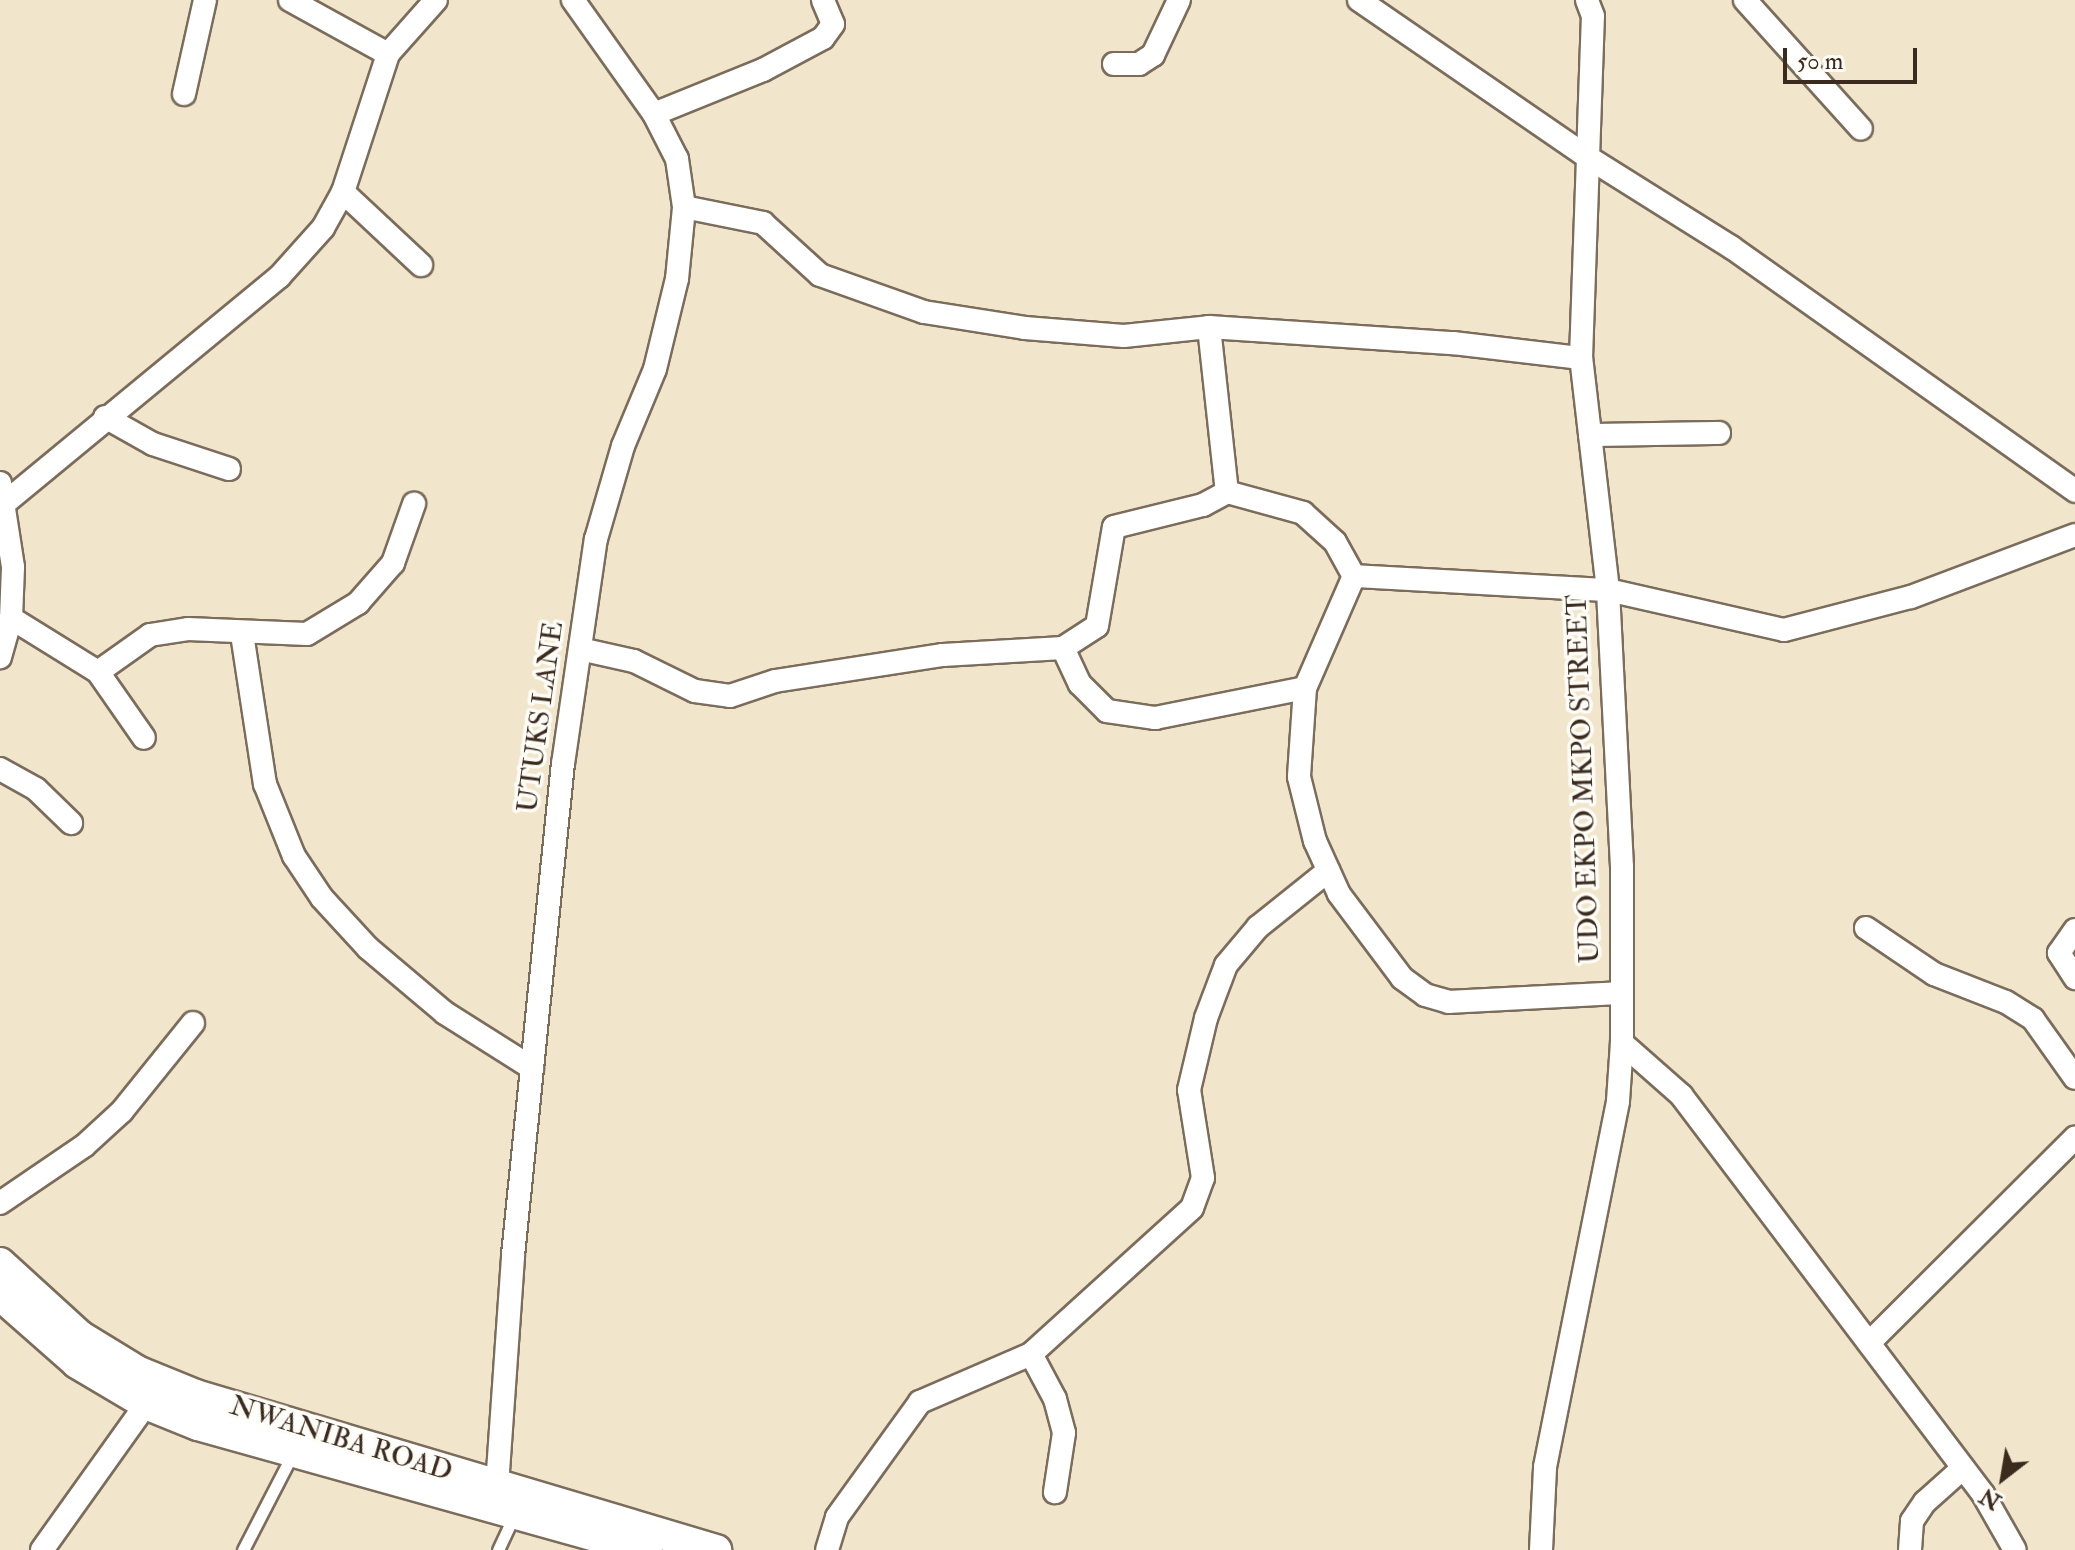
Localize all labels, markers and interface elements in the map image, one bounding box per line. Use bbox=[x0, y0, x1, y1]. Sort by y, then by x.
scale bar bbox=[1787, 32, 1921, 82]
text: 50 m bbox=[1797, 46, 1843, 77]
street label: UDO EKPO MKPO STREET bbox=[1561, 594, 1607, 964]
street label: UTUKS LANE bbox=[511, 619, 571, 815]
street label: NWANIBA ROAD bbox=[226, 1389, 456, 1489]
north arrow bbox=[1963, 1438, 2043, 1518]
text: N bbox=[1975, 1482, 2006, 1516]

